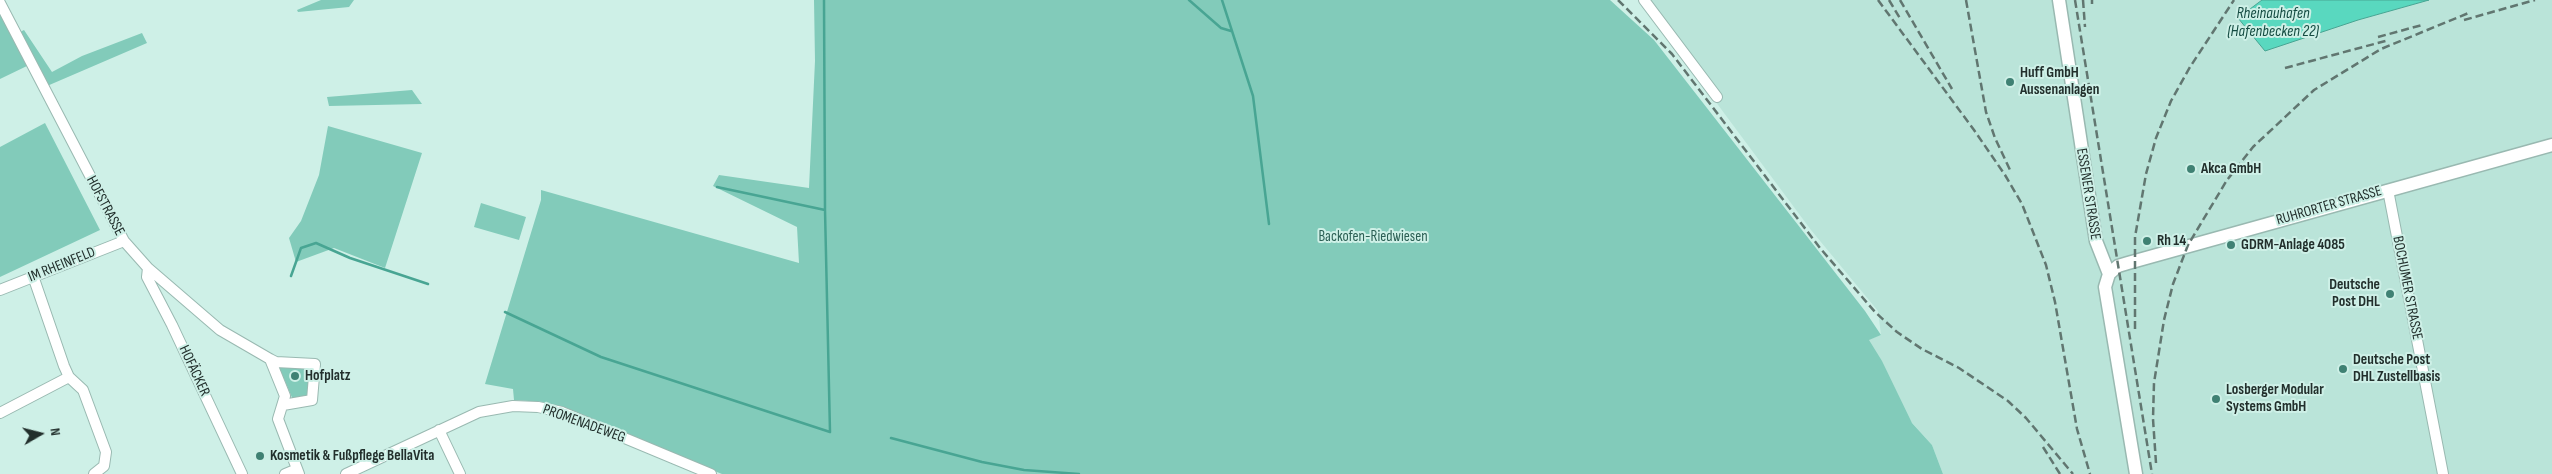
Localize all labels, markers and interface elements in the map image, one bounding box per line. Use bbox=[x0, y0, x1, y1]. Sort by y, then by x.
water label: Rheinauhafen (Hafenbecken 22) bbox=[2227, 4, 2319, 42]
place label: Huff GmbH Aussenanlagen bbox=[2020, 64, 2099, 99]
marker: Huff GmbH Aussenanlagen bbox=[2004, 76, 2016, 88]
street label: ESSENER STRASSE bbox=[2072, 147, 2104, 241]
place label: Akca GmbH bbox=[2201, 160, 2261, 178]
marker: Akca GmbH bbox=[2185, 163, 2197, 175]
street label: HOFSTRASSE bbox=[82, 173, 128, 239]
street label: RUHRORTER STRASSE bbox=[2274, 182, 2384, 230]
park label: Backofen-Riedwiesen bbox=[1318, 228, 1428, 246]
place label: Rh 14 bbox=[2157, 232, 2186, 250]
marker: Rh 14 bbox=[2141, 235, 2153, 247]
street label: BOCHUMER STRASSE bbox=[2388, 235, 2426, 341]
place label: GDRM-Anlage 4085 bbox=[2241, 236, 2345, 254]
marker: GDRM-Anlage 4085 bbox=[2225, 239, 2237, 251]
street label: IM RHEINFELD bbox=[26, 243, 98, 287]
place label: Deutsche Post DHL bbox=[2329, 276, 2380, 311]
marker: Deutsche Post DHL bbox=[2384, 288, 2396, 300]
street label: HOFÄCKER bbox=[174, 343, 214, 399]
place label: Deutsche Post DHL Zustellbasis bbox=[2353, 351, 2440, 386]
marker: Deutsche Post DHL Zustellbasis bbox=[2337, 363, 2349, 375]
place label: Hofplatz bbox=[305, 367, 351, 385]
marker: Hofplatz bbox=[289, 370, 301, 382]
place label: Losberger Modular Systems GmbH bbox=[2226, 381, 2324, 416]
marker: Losberger Modular Systems GmbH bbox=[2210, 393, 2222, 405]
street label: PROMENADEWEG bbox=[540, 401, 628, 447]
north arrow bbox=[15, 409, 65, 459]
text: N bbox=[46, 427, 64, 437]
place label: Kosmetik & Fußpflege BellaVita bbox=[270, 447, 434, 465]
marker: Kosmetik & Fußpflege BellaVita bbox=[254, 450, 266, 462]

